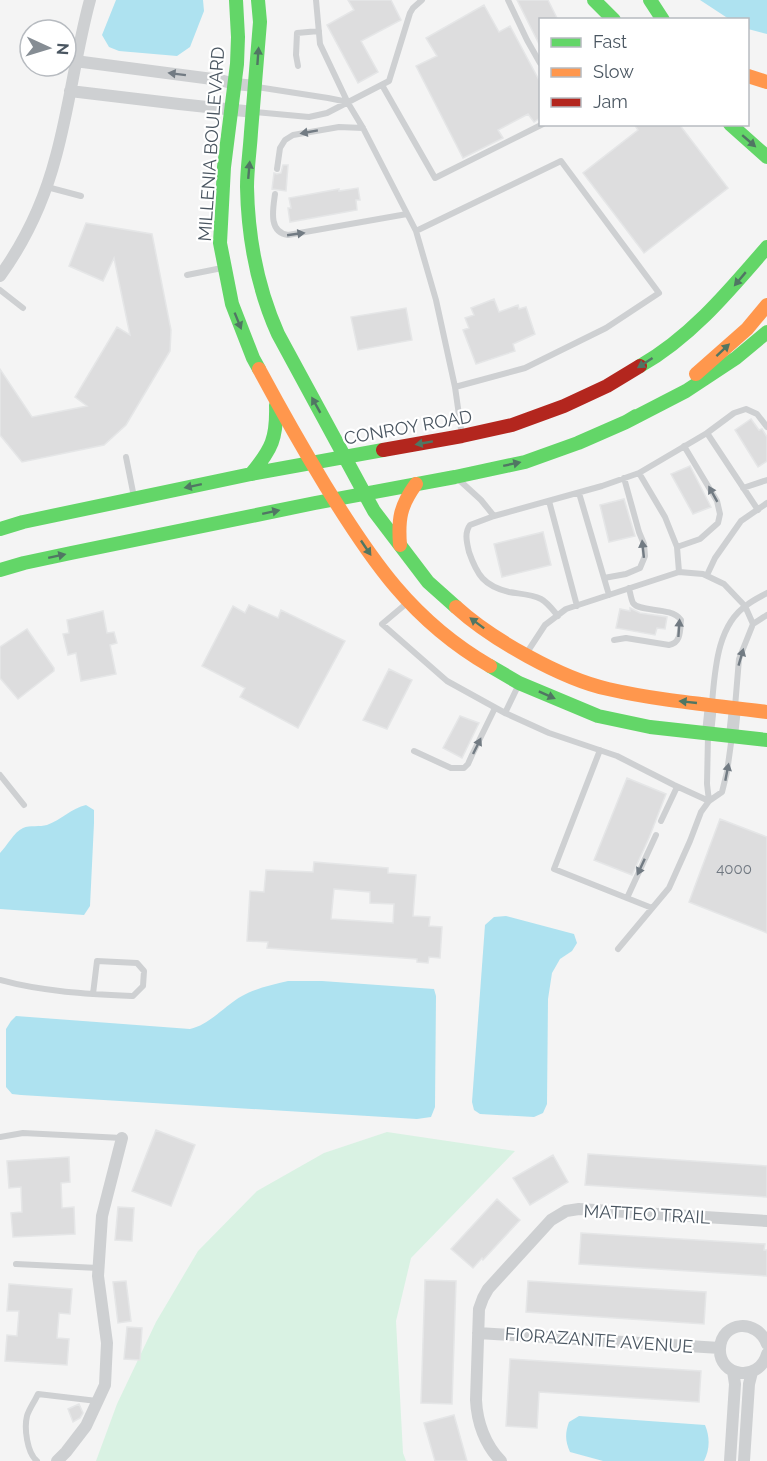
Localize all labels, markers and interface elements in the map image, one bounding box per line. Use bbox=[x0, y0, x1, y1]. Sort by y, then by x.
north arrow bbox=[18, 18, 78, 78]
legend bbox=[539, 18, 749, 126]
text: Fast bbox=[593, 31, 627, 52]
text: N bbox=[53, 42, 72, 56]
street label: MILLENIA BOULEVARD bbox=[194, 46, 228, 242]
one-way arrow bbox=[253, 46, 263, 65]
text: Slow bbox=[593, 61, 634, 82]
one-way arrow bbox=[168, 70, 187, 79]
text: Jam bbox=[593, 91, 628, 112]
one-way arrow bbox=[299, 128, 318, 137]
one-way arrow bbox=[741, 134, 757, 147]
one-way arrow bbox=[244, 160, 254, 179]
one-way arrow bbox=[287, 229, 306, 238]
one-way arrow bbox=[734, 271, 747, 286]
one-way arrow bbox=[234, 312, 243, 330]
one-way arrow bbox=[716, 344, 730, 358]
one-way arrow bbox=[637, 357, 653, 368]
one-way arrow bbox=[311, 397, 322, 413]
street label: CONROY ROAD bbox=[342, 405, 474, 449]
one-way arrow bbox=[414, 439, 433, 448]
one-way arrow bbox=[503, 459, 521, 469]
one-way arrow bbox=[184, 482, 203, 492]
one-way arrow bbox=[708, 485, 718, 502]
one-way arrow bbox=[262, 507, 281, 516]
one-way arrow bbox=[638, 539, 648, 558]
one-way arrow bbox=[360, 540, 371, 557]
one-way arrow bbox=[47, 551, 66, 560]
one-way arrow bbox=[469, 618, 484, 630]
one-way arrow bbox=[674, 618, 684, 637]
one-way arrow bbox=[737, 648, 747, 666]
one-way arrow bbox=[538, 691, 555, 700]
one-way arrow bbox=[678, 697, 697, 707]
one-way arrow bbox=[472, 737, 481, 754]
one-way arrow bbox=[723, 762, 732, 781]
one-way arrow bbox=[637, 858, 646, 875]
house number: 4000 bbox=[716, 860, 752, 878]
street label: MATTEO TRAIL bbox=[583, 1200, 711, 1228]
street label: FIORAZANTE AVENUE bbox=[504, 1323, 694, 1357]

